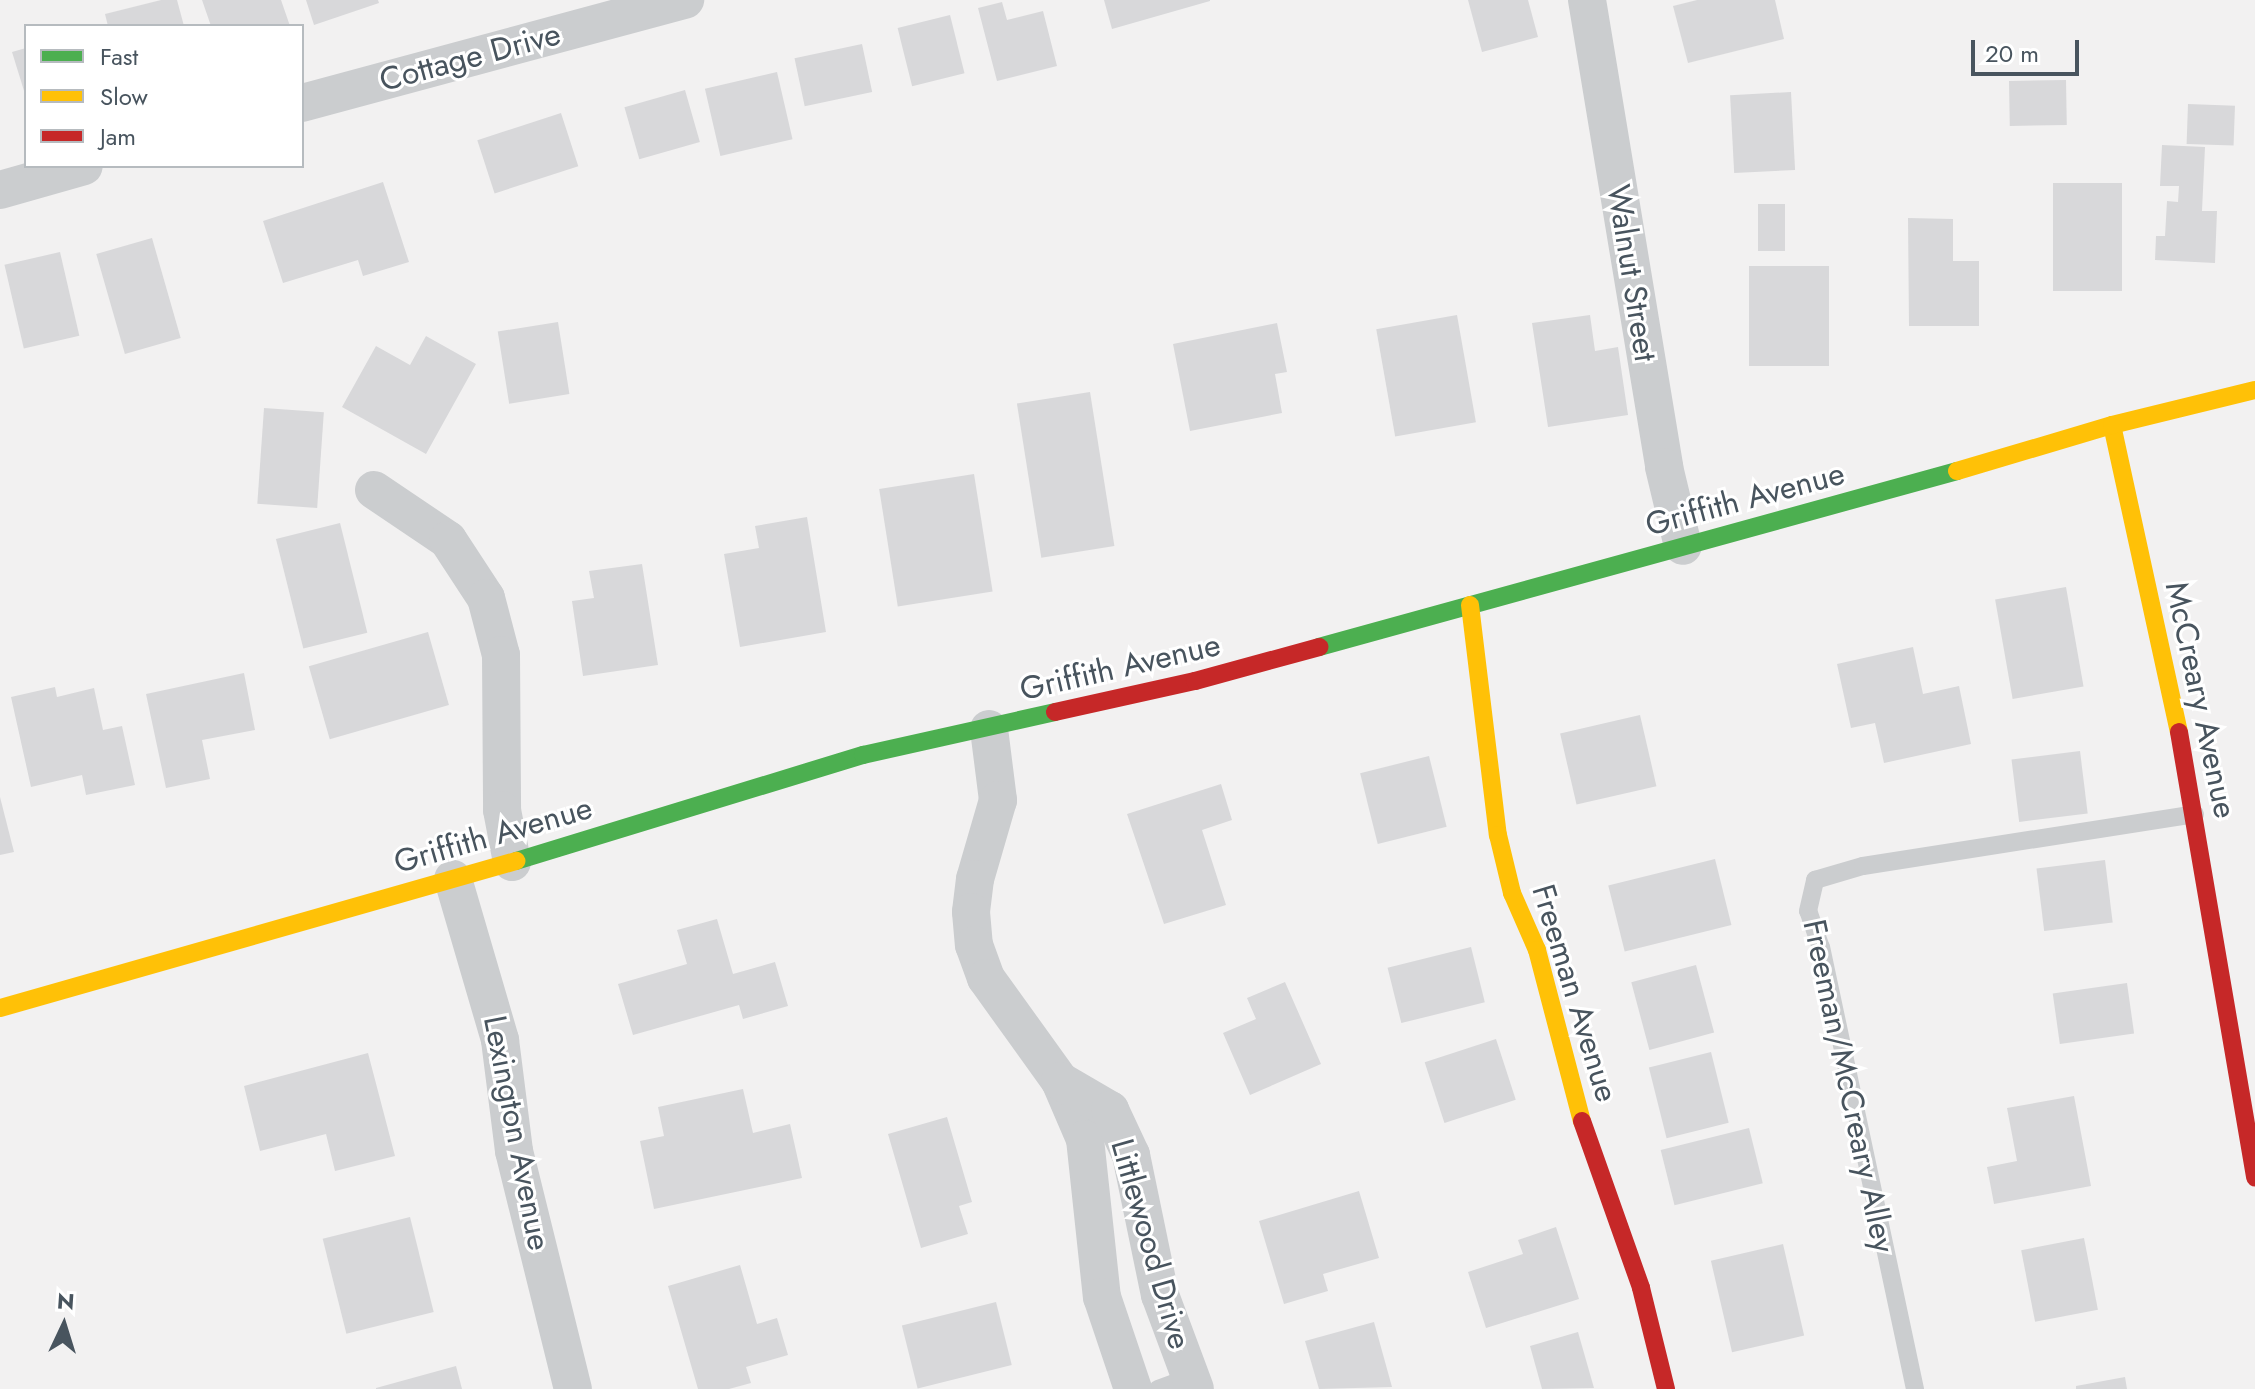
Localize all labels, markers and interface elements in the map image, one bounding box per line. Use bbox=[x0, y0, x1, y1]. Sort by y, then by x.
street label: Cottage Drive bbox=[375, 14, 565, 100]
legend bbox=[24, 24, 304, 168]
scale bar bbox=[1975, 24, 2083, 74]
text: 20 m bbox=[1985, 36, 2039, 71]
text: Fast bbox=[100, 39, 138, 74]
text: Slow bbox=[100, 79, 148, 114]
text: Jam bbox=[100, 119, 136, 154]
street label: Walnut Street bbox=[1599, 182, 1665, 364]
street label: Griffith Avenue bbox=[1641, 454, 1849, 544]
street label: McCreary Avenue bbox=[2157, 578, 2245, 822]
street label: Griffith Avenue bbox=[1016, 625, 1224, 709]
street label: Griffith Avenue bbox=[389, 788, 597, 882]
street label: Freeman Avenue bbox=[1524, 880, 1626, 1106]
street label: Freeman/McCreary Alley bbox=[1795, 916, 1903, 1256]
street label: Lexington Avenue bbox=[475, 1012, 559, 1254]
street label: Littlewood Drive bbox=[1103, 1135, 1199, 1353]
text: N bbox=[56, 1284, 76, 1318]
north arrow bbox=[24, 1285, 104, 1365]

